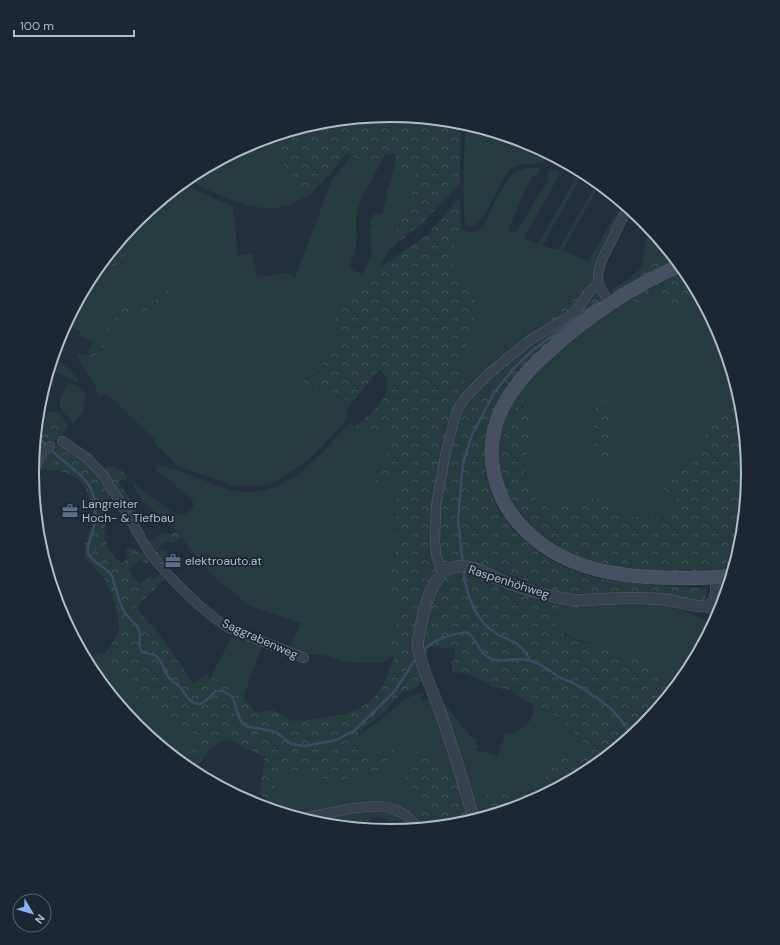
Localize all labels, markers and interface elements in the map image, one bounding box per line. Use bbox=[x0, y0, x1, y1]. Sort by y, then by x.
scale bar bbox=[14, 12, 134, 38]
text: 100 m bbox=[20, 18, 54, 34]
place label: Langreiter Hoch- & Tiefbau bbox=[82, 496, 174, 526]
office icon: Langreiter Hoch- & Tiefbau bbox=[61, 502, 79, 520]
office icon: elektroauto.at bbox=[164, 552, 182, 570]
place label: elektroauto.at bbox=[185, 553, 262, 569]
street label: Raspenhöhweg bbox=[467, 561, 552, 603]
street label: Saggrabenweg bbox=[220, 615, 301, 663]
north arrow bbox=[12, 893, 52, 933]
text: N bbox=[32, 912, 48, 927]

